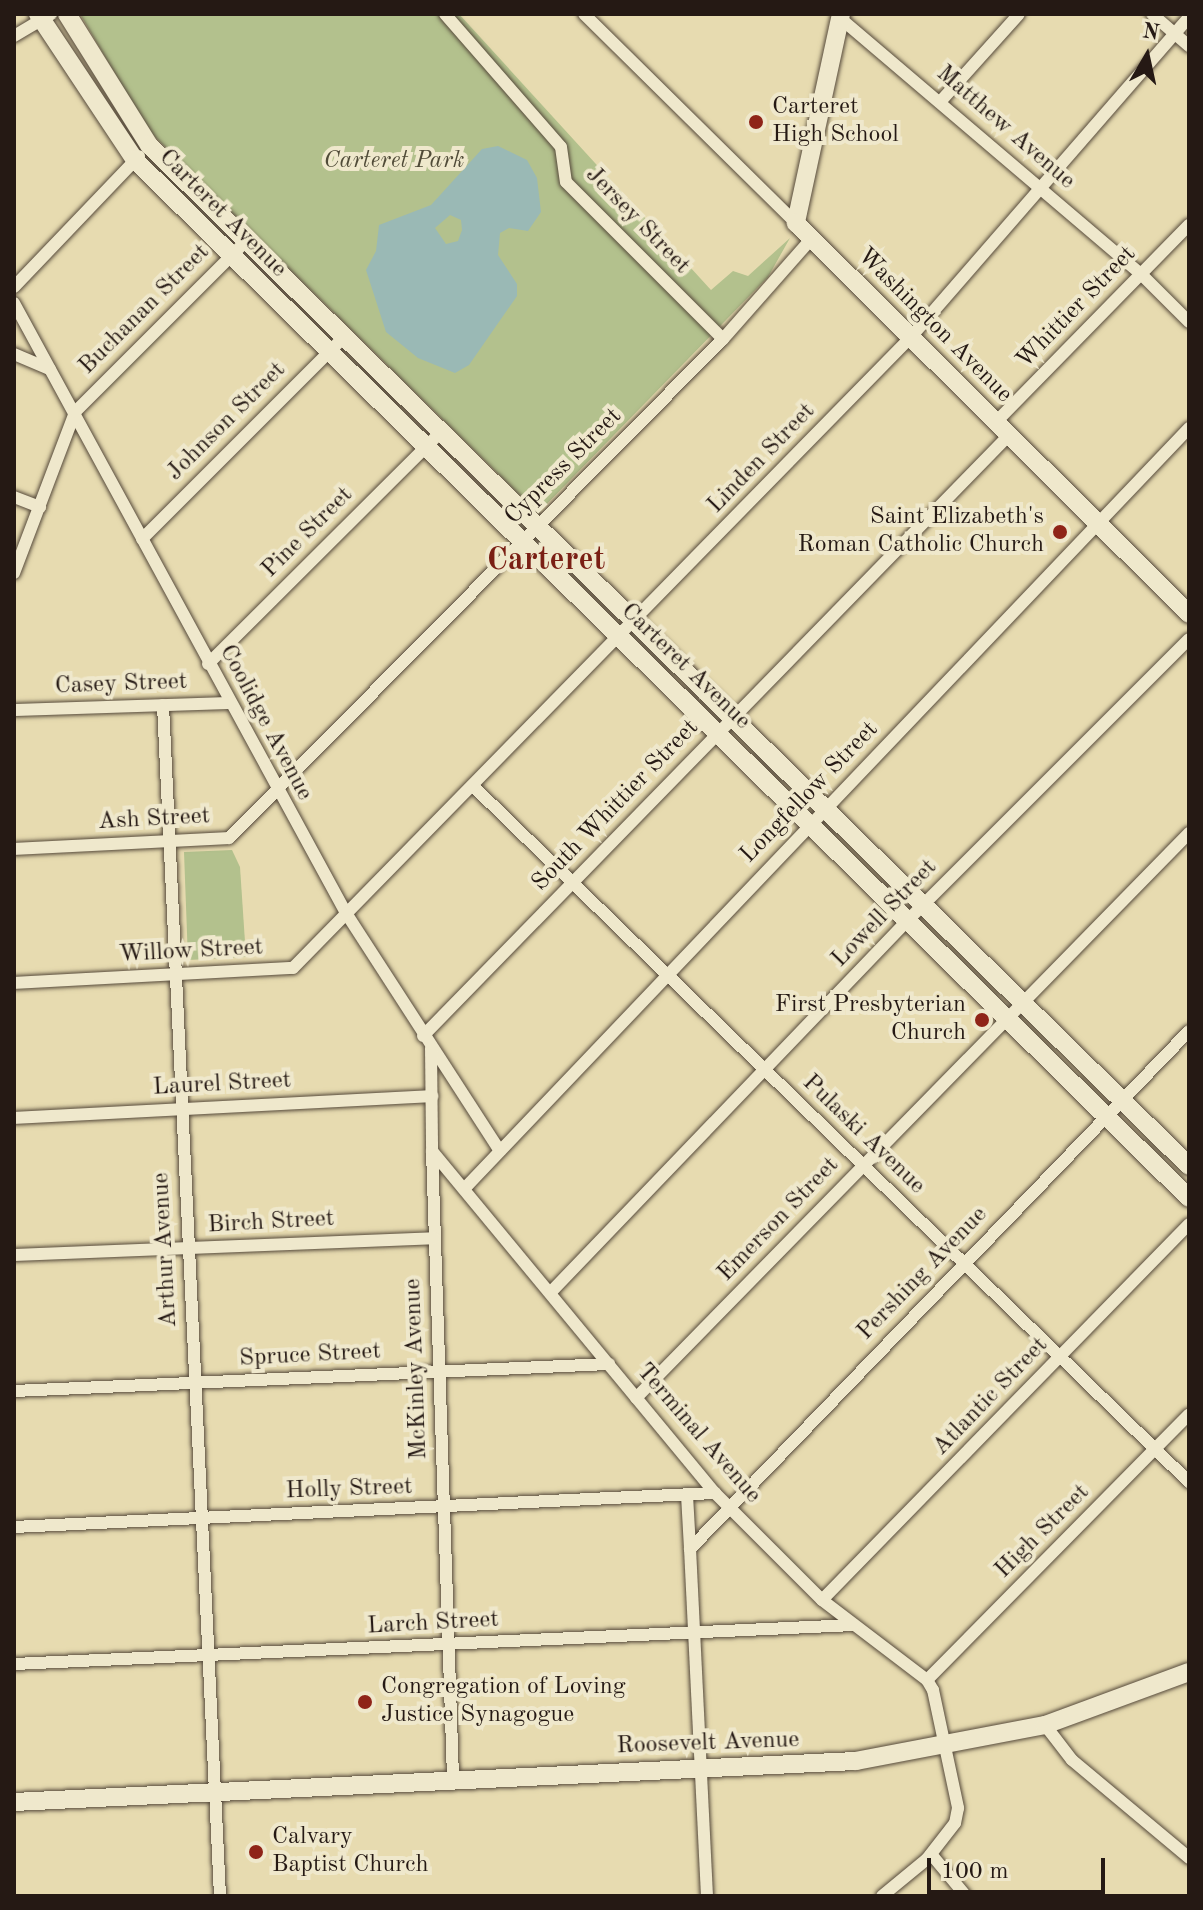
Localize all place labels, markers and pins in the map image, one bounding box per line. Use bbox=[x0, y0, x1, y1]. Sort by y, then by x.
place label: Carteret High School bbox=[772, 94, 899, 150]
marker: Carteret High School bbox=[747, 113, 765, 131]
place label: Saint Elizabeth's Roman Catholic Church bbox=[798, 504, 1044, 560]
marker: Saint Elizabeth's Roman Catholic Church bbox=[1051, 523, 1069, 541]
place label: First Presbyterian Church bbox=[775, 992, 966, 1048]
marker: First Presbyterian Church bbox=[973, 1011, 991, 1029]
place label: Congregation of Loving Justice Synagogue bbox=[381, 1674, 626, 1730]
marker: Congregation of Loving Justice Synagogue bbox=[356, 1693, 374, 1711]
place label: Calvary Baptist Church bbox=[272, 1824, 429, 1880]
marker: Calvary Baptist Church bbox=[247, 1843, 265, 1861]

